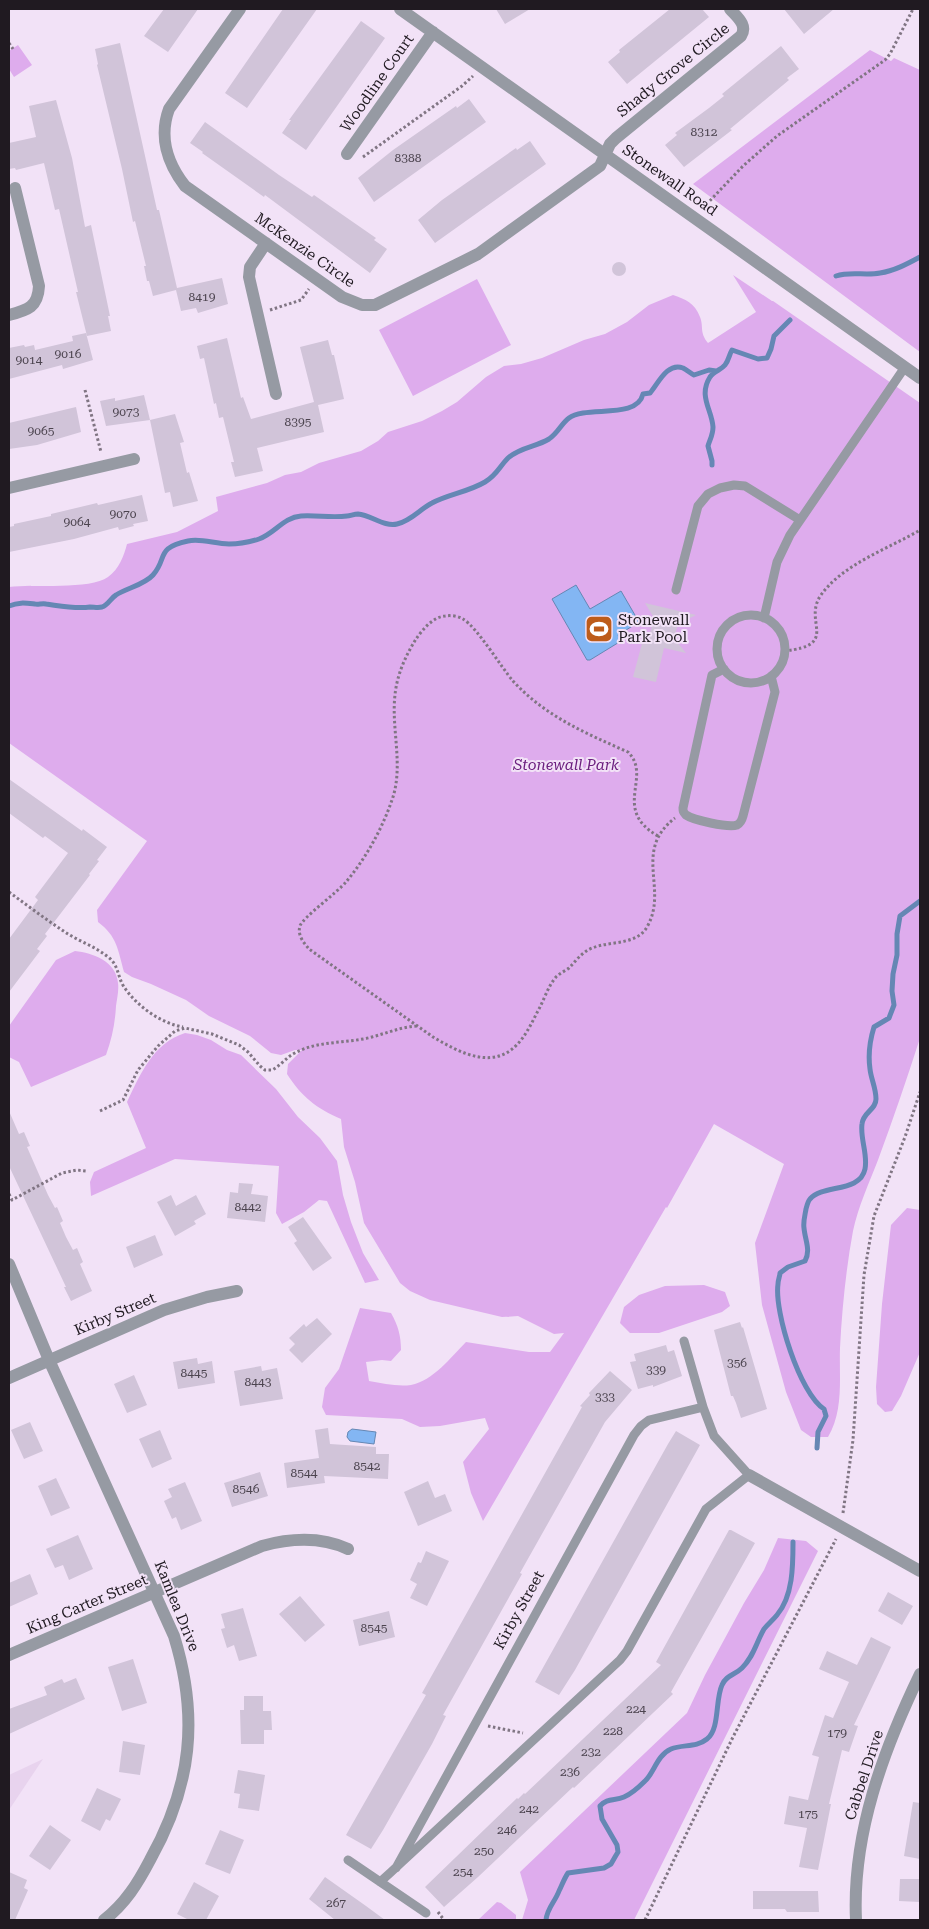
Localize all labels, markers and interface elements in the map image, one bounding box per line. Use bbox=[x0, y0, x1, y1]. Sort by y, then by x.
street label: Shady Grove Circle bbox=[613, 19, 733, 121]
street label: Woodline Court bbox=[337, 30, 418, 135]
house number: 8312 bbox=[691, 125, 718, 139]
street label: Stonewall Road bbox=[619, 141, 721, 220]
house number: 8388 bbox=[395, 151, 422, 165]
street label: McKenzie Circle bbox=[252, 209, 358, 291]
house number: 8419 bbox=[189, 290, 216, 304]
house number: 9016 bbox=[55, 347, 82, 361]
house number: 9014 bbox=[16, 353, 43, 367]
house number: 9073 bbox=[113, 405, 140, 419]
house number: 8395 bbox=[285, 415, 312, 429]
house number: 9065 bbox=[28, 424, 55, 438]
house number: 9070 bbox=[110, 507, 137, 521]
house number: 9064 bbox=[64, 515, 91, 529]
place label: Stonewall Park Pool bbox=[618, 611, 690, 646]
sports icon: Stonewall Park Pool bbox=[584, 614, 614, 644]
park label: Stonewall Park bbox=[512, 756, 620, 774]
house number: 8442 bbox=[235, 1200, 262, 1214]
street label: Kirby Street bbox=[71, 1289, 159, 1339]
house number: 356 bbox=[727, 1356, 747, 1370]
house number: 339 bbox=[646, 1363, 666, 1377]
house number: 8445 bbox=[181, 1366, 208, 1380]
house number: 8443 bbox=[245, 1375, 272, 1389]
house number: 333 bbox=[595, 1390, 615, 1404]
house number: 8542 bbox=[354, 1459, 381, 1473]
house number: 8544 bbox=[291, 1466, 318, 1480]
house number: 8546 bbox=[233, 1482, 260, 1496]
street label: Kamlea Drive bbox=[151, 1558, 203, 1654]
street label: Kirby Street bbox=[490, 1567, 548, 1652]
street label: King Carter Street bbox=[24, 1570, 151, 1638]
house number: 8545 bbox=[361, 1621, 388, 1635]
house number: 224 bbox=[626, 1702, 646, 1716]
house number: 228 bbox=[603, 1724, 623, 1738]
house number: 179 bbox=[827, 1726, 847, 1740]
street label: Cabbel Drive bbox=[841, 1728, 887, 1822]
house number: 232 bbox=[581, 1745, 601, 1759]
house number: 236 bbox=[560, 1765, 580, 1779]
house number: 242 bbox=[519, 1802, 539, 1816]
house number: 175 bbox=[798, 1807, 818, 1821]
house number: 246 bbox=[497, 1823, 517, 1837]
house number: 250 bbox=[474, 1844, 494, 1858]
house number: 254 bbox=[453, 1865, 473, 1879]
house number: 267 bbox=[326, 1896, 346, 1910]

